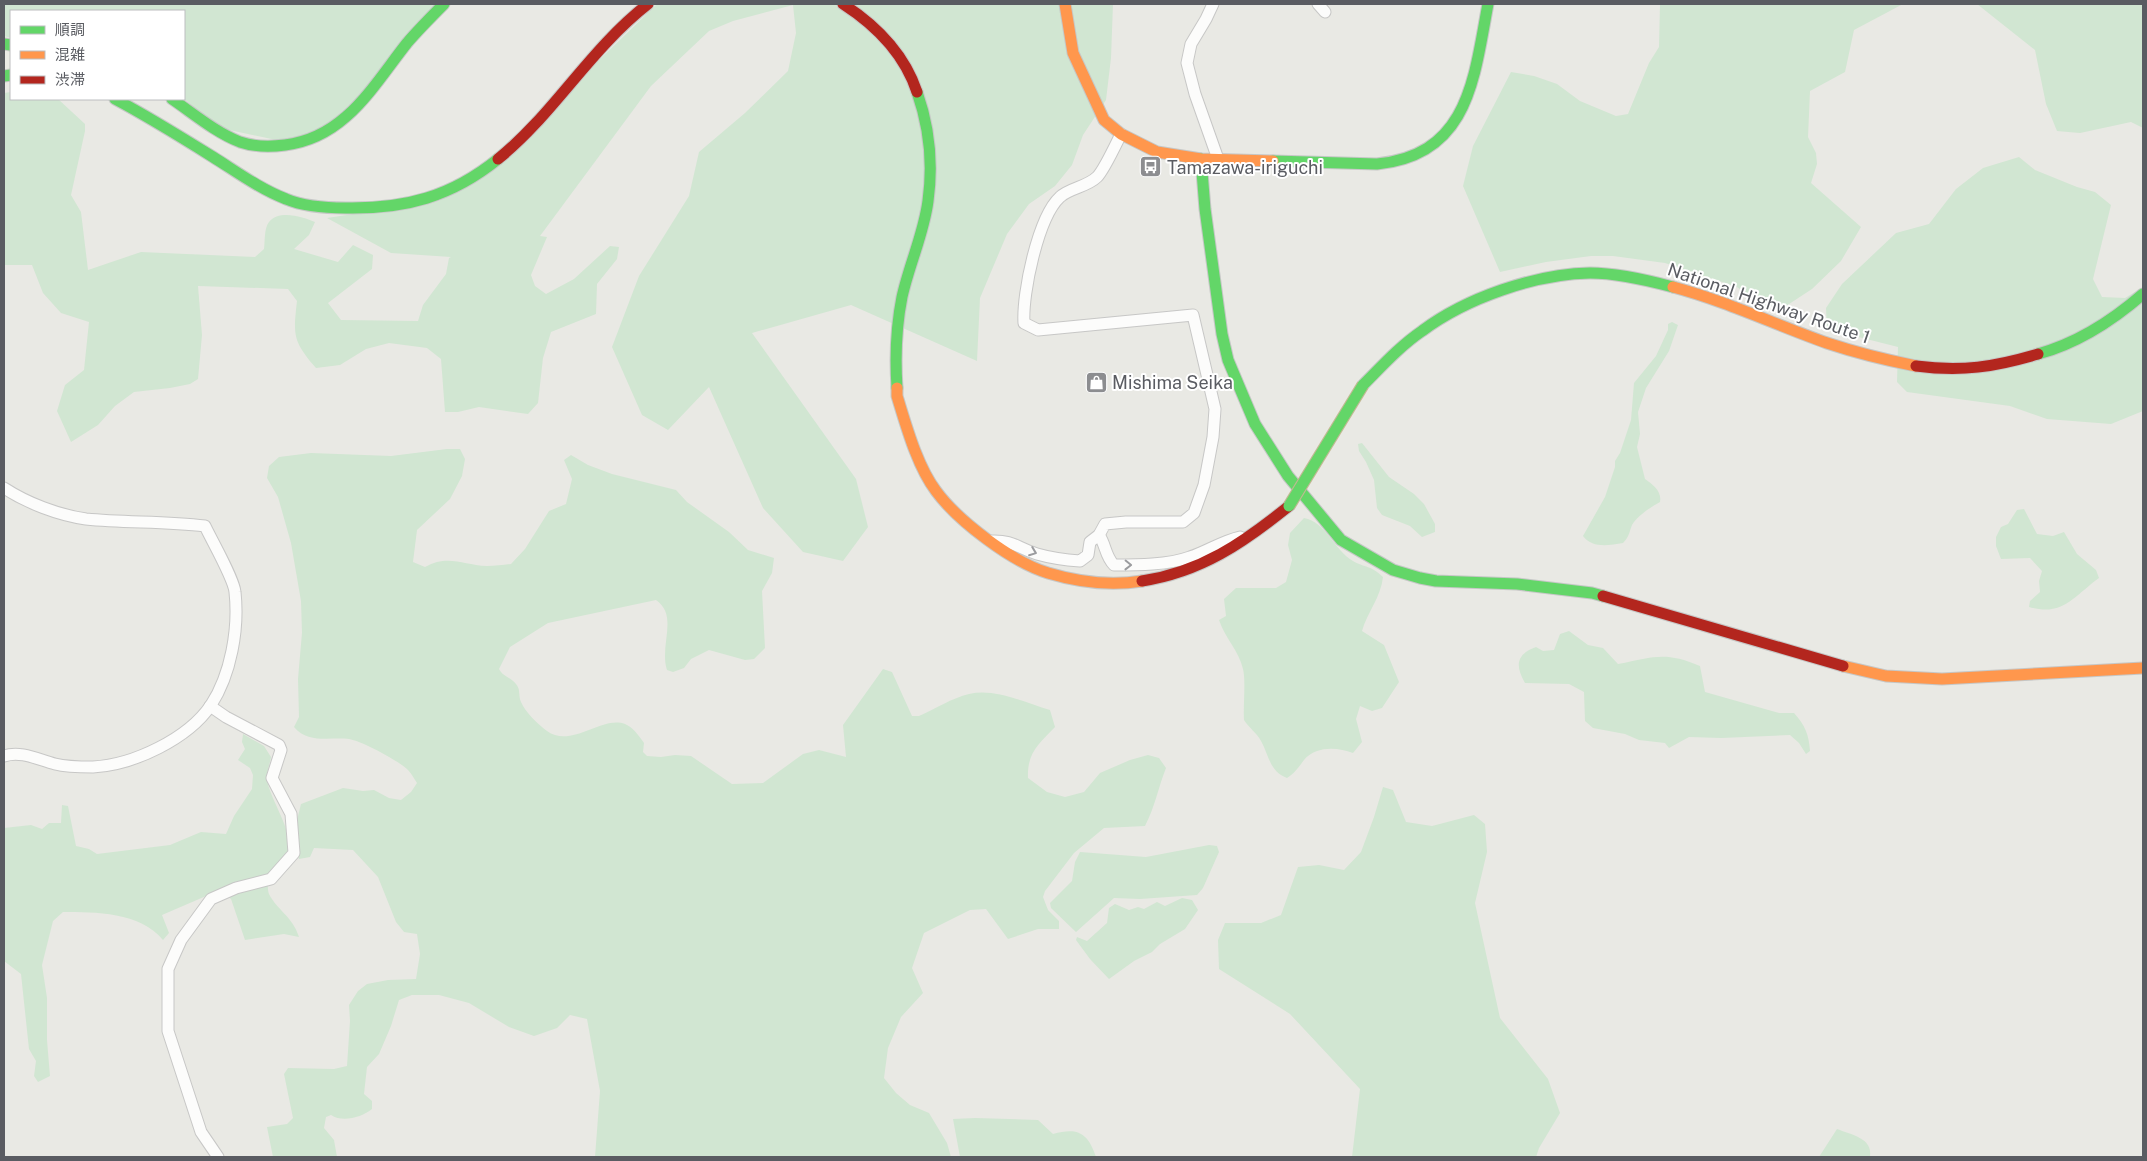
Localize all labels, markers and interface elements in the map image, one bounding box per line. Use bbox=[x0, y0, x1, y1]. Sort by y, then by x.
legend bbox=[10, 10, 185, 100]
text: 順調 bbox=[55, 21, 85, 38]
text: 混雑 bbox=[55, 46, 85, 63]
text: 渋滞 bbox=[55, 71, 85, 88]
bus stop icon: Tamazawa-iriguchi bbox=[1139, 155, 1163, 179]
place label: Tamazawa-iriguchi bbox=[1167, 157, 1323, 178]
street label: National Highway Route 1 bbox=[1665, 258, 1873, 348]
shop icon: Mishima Seika bbox=[1084, 370, 1108, 394]
place label: Mishima Seika bbox=[1112, 372, 1233, 393]
one-way arrow bbox=[1028, 546, 1037, 556]
one-way arrow bbox=[1124, 560, 1132, 570]

